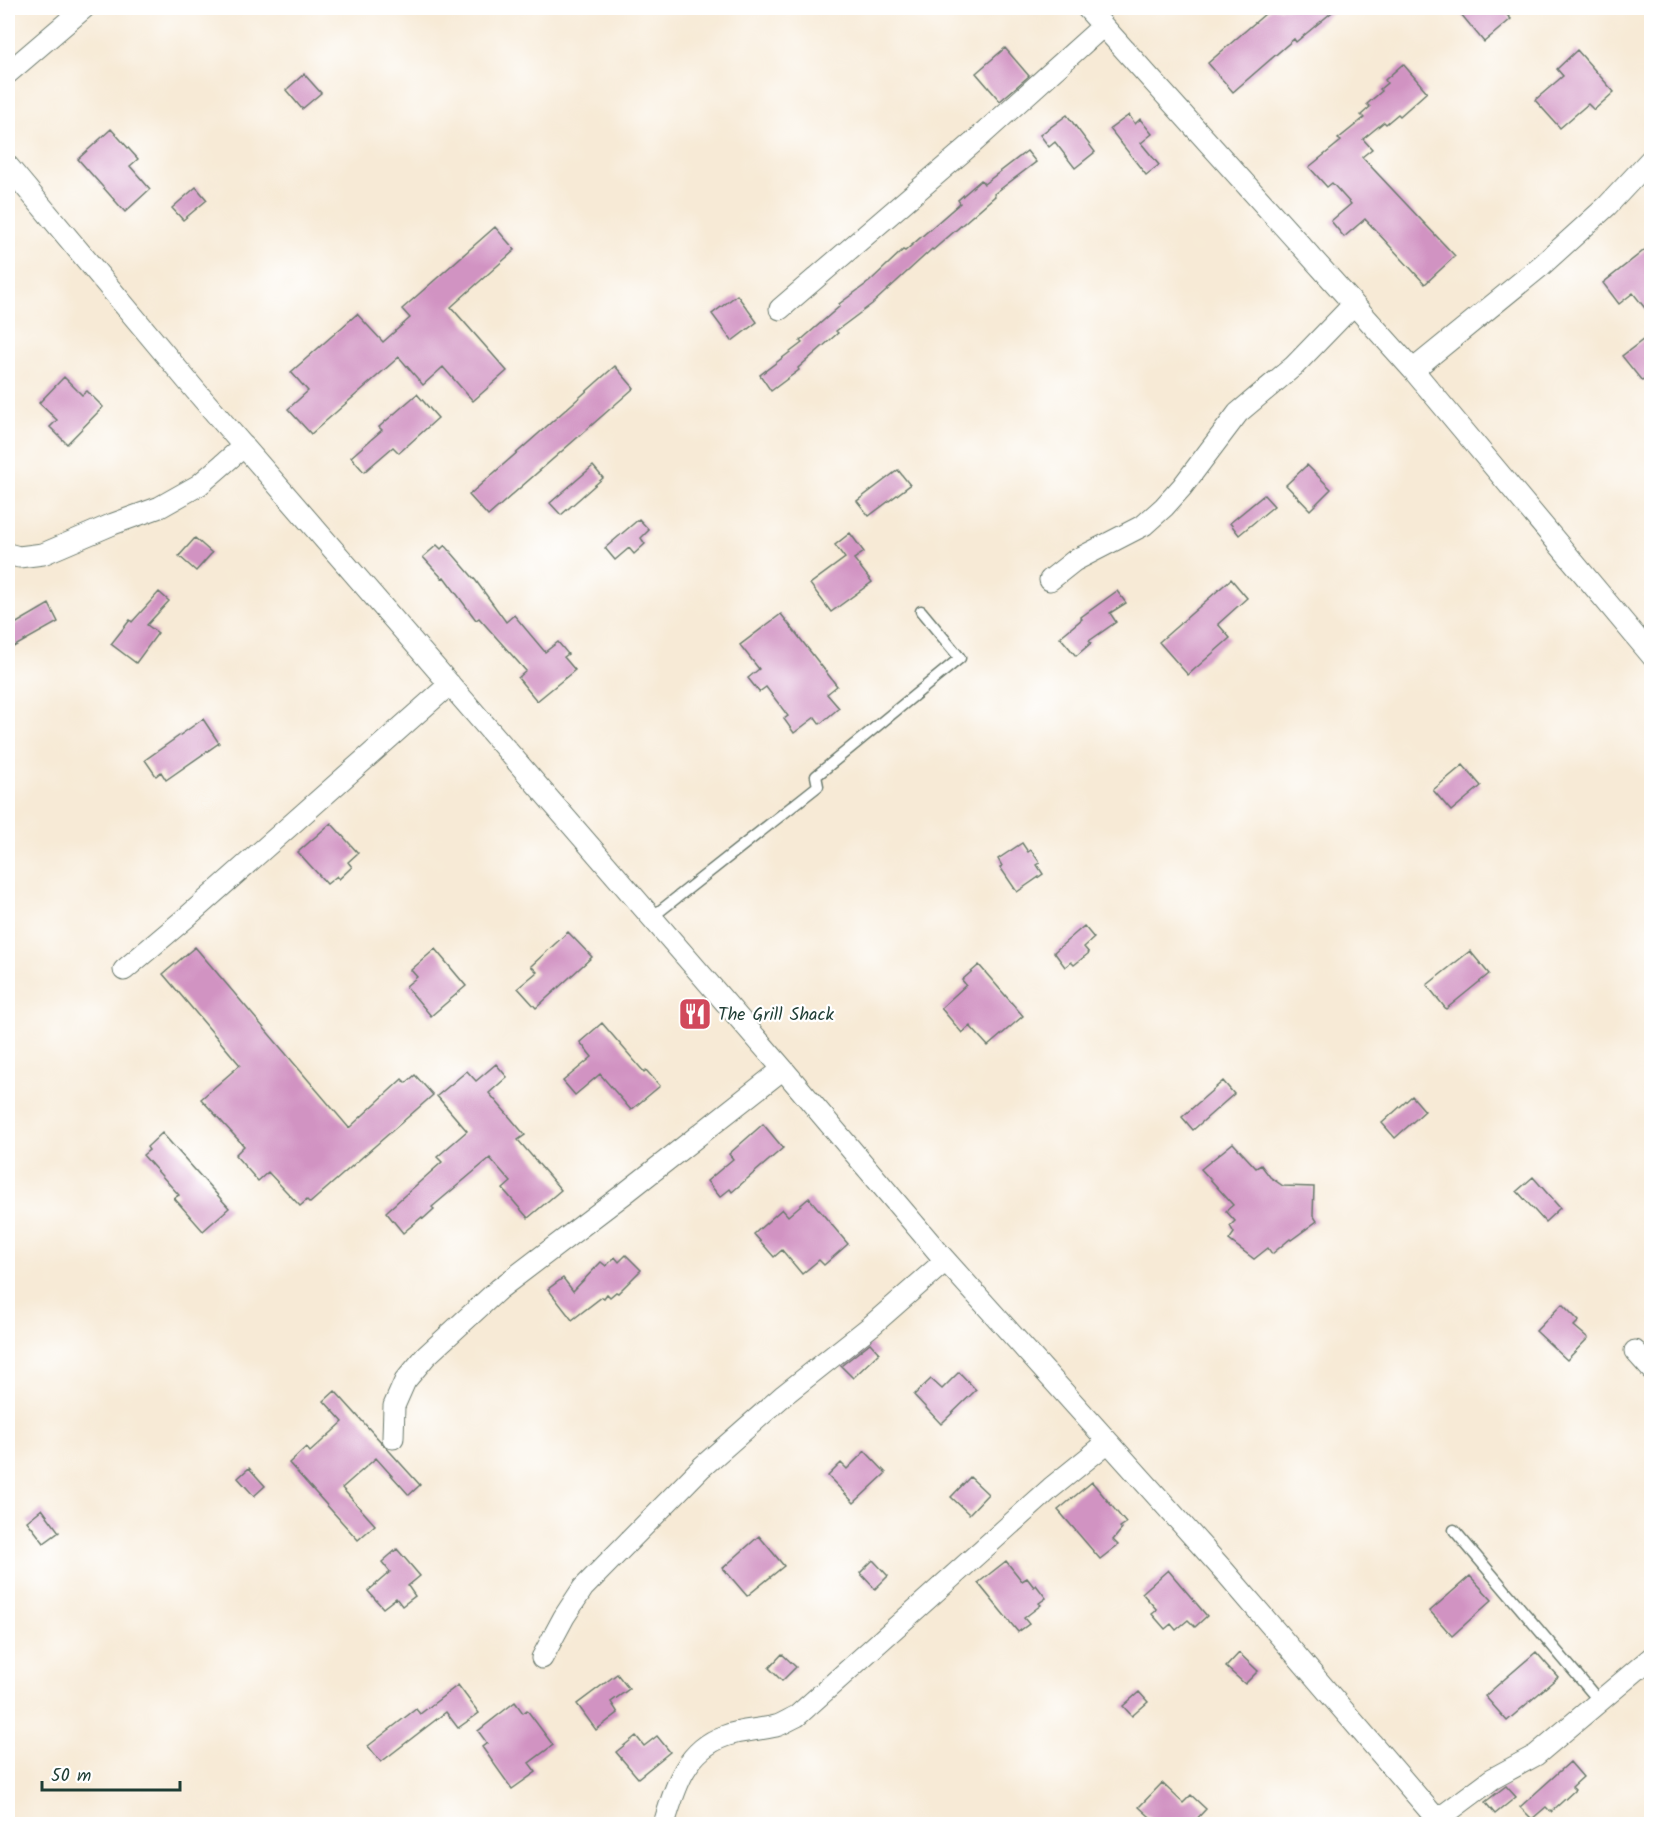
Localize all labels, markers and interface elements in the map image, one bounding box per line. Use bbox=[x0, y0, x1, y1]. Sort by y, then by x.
restaurant icon: The Grill Shack bbox=[677, 996, 713, 1032]
place label: The Grill Shack bbox=[718, 1001, 835, 1030]
scale bar bbox=[42, 1754, 180, 1792]
text: 50 m bbox=[51, 1762, 91, 1791]

